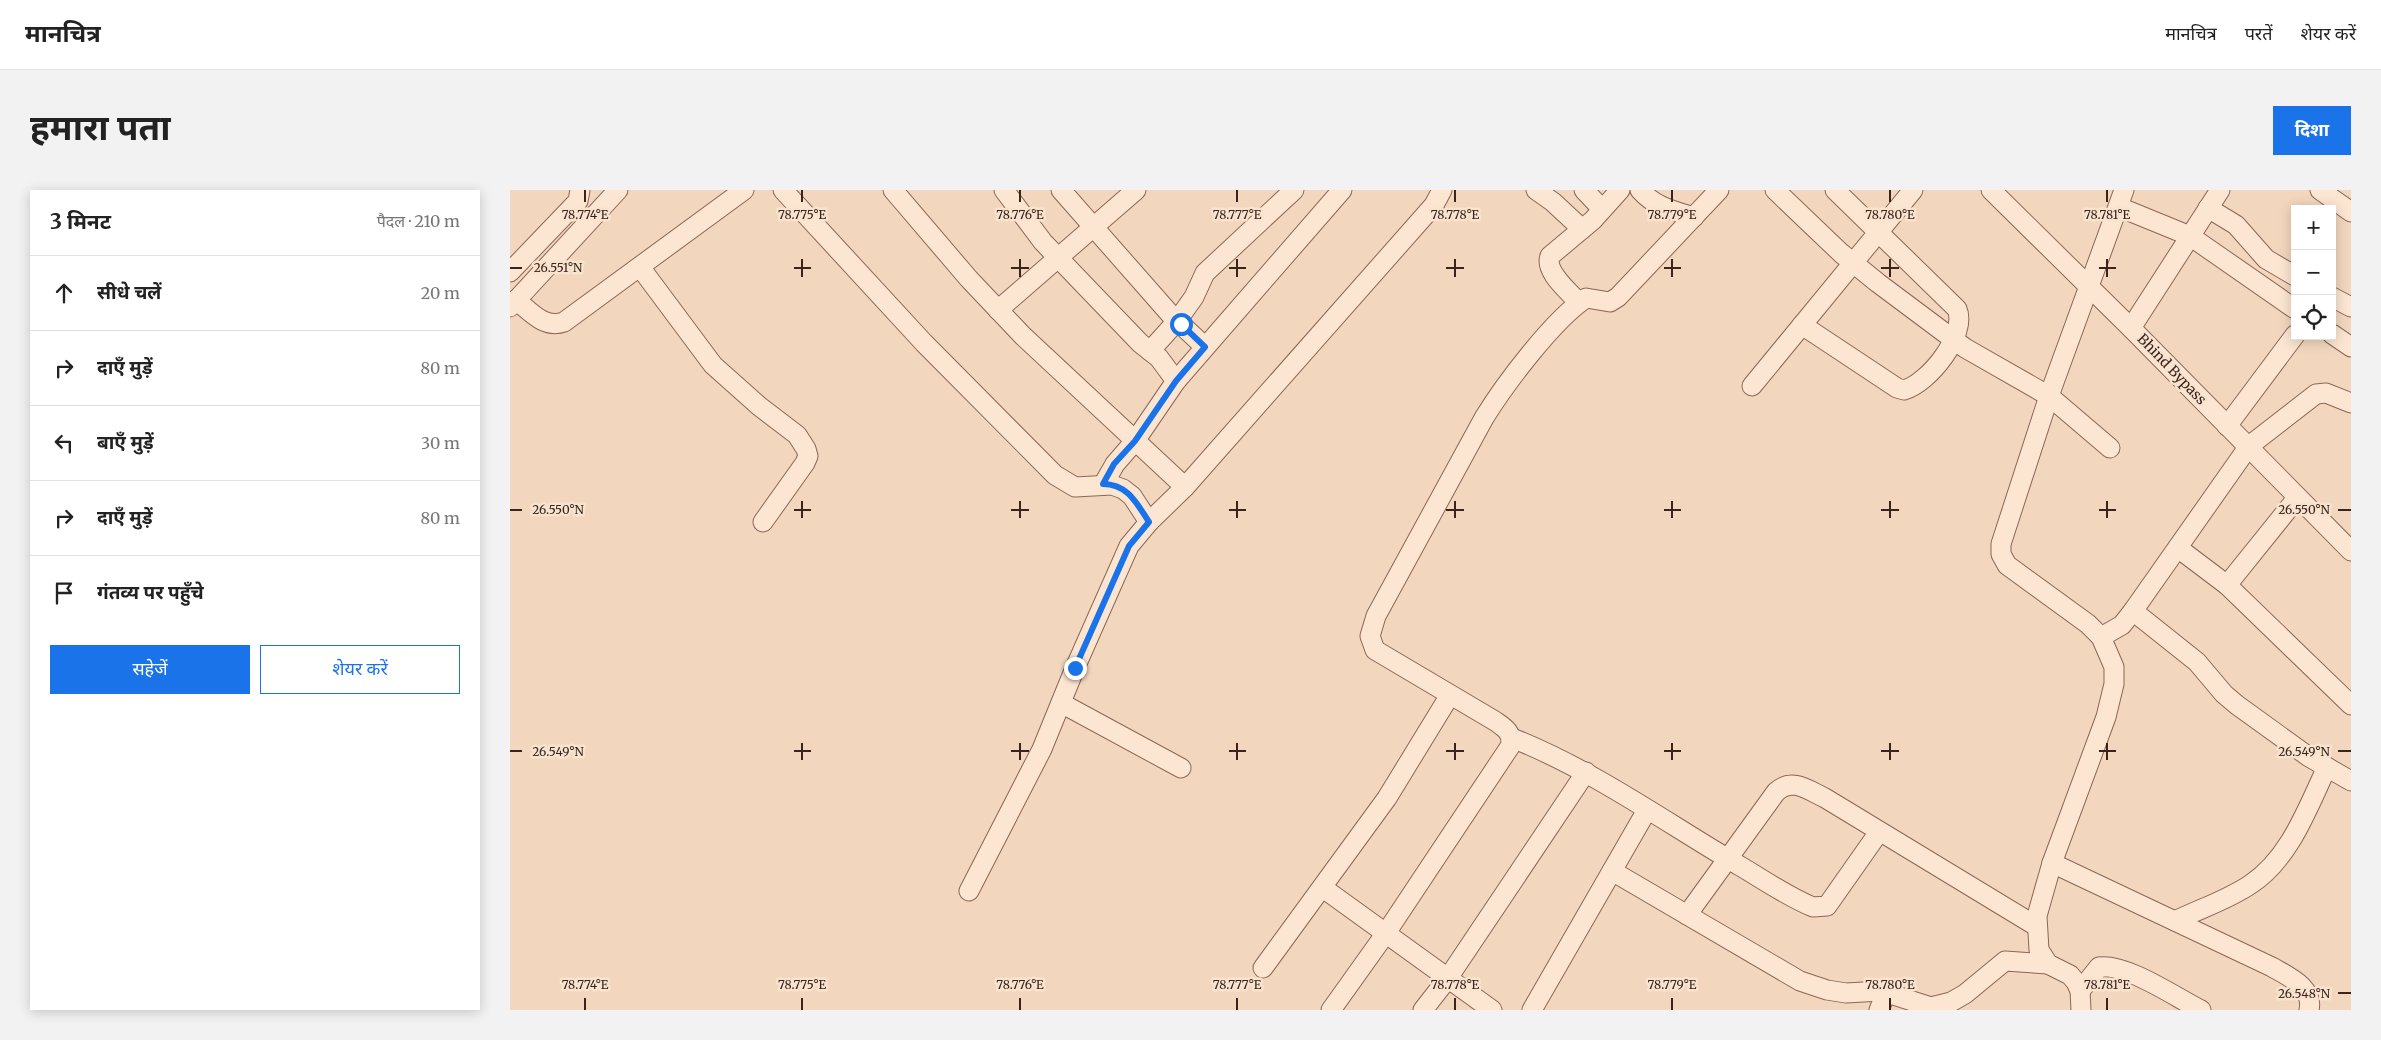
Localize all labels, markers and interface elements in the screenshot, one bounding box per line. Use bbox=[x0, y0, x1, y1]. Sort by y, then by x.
text: मानचित्र bbox=[25, 18, 101, 49]
text: मानचित्र bbox=[2165, 22, 2217, 45]
text: परतें bbox=[2245, 22, 2273, 45]
text: शेयर करें bbox=[2301, 22, 2356, 45]
text: हमारा पता bbox=[30, 106, 170, 150]
button: दिशा bbox=[2273, 106, 2351, 155]
map controls bbox=[2291, 205, 2336, 340]
button: + bbox=[2291, 205, 2336, 250]
text: 78.774°E bbox=[562, 207, 609, 222]
text: 78.775°E bbox=[778, 207, 826, 222]
text: 78.776°E bbox=[996, 207, 1044, 222]
text: 78.777°E bbox=[1213, 207, 1262, 222]
text: 78.778°E bbox=[1431, 207, 1480, 222]
text: 78.779°E bbox=[1648, 207, 1697, 222]
text: 78.780°E bbox=[1865, 207, 1915, 222]
text: 78.781°E bbox=[2084, 207, 2130, 222]
text: 3 मिनट bbox=[50, 208, 111, 235]
text: पैदल · 210 m bbox=[377, 211, 460, 231]
button: − bbox=[2291, 250, 2336, 295]
text: 26.551°N bbox=[534, 260, 583, 275]
icon: ahead bbox=[50, 279, 78, 307]
text: सीधे चलें bbox=[97, 280, 161, 304]
text: 20 m bbox=[421, 283, 460, 303]
button: locate bbox=[2291, 295, 2336, 340]
route start bbox=[1170, 313, 1193, 336]
street label: Bhind Bypass bbox=[2134, 330, 2210, 408]
icon: right bbox=[50, 354, 78, 382]
text: दाएँ मुड़ें bbox=[97, 355, 153, 379]
text: 80 m bbox=[421, 358, 460, 378]
icon: left bbox=[50, 429, 78, 457]
text: बाएँ मुड़ें bbox=[97, 430, 154, 454]
text: 30 m bbox=[421, 433, 460, 453]
text: 26.550°N bbox=[532, 502, 585, 517]
text: 26.550°N bbox=[2278, 502, 2331, 517]
icon: right bbox=[50, 504, 78, 532]
text: दाएँ मुड़ें bbox=[97, 505, 153, 529]
text: 80 m bbox=[421, 508, 460, 528]
icon: arrive bbox=[50, 579, 78, 607]
text: गंतव्य पर पहुँचे bbox=[97, 580, 204, 604]
button: सहेजें bbox=[50, 645, 250, 694]
button: शेयर करें bbox=[260, 645, 460, 694]
route end bbox=[1064, 657, 1087, 680]
text: 26.549°N bbox=[532, 744, 585, 759]
text: 26.549°N bbox=[2278, 744, 2331, 759]
text: 78.774°E bbox=[562, 977, 609, 992]
text: 78.775°E bbox=[778, 977, 826, 992]
text: 78.776°E bbox=[996, 977, 1044, 992]
text: 78.777°E bbox=[1213, 977, 1262, 992]
text: 78.778°E bbox=[1431, 977, 1480, 992]
text: 78.779°E bbox=[1648, 977, 1697, 992]
text: 78.780°E bbox=[1865, 977, 1915, 992]
text: 78.781°E bbox=[2084, 977, 2130, 992]
text: 26.548°N bbox=[2278, 986, 2331, 1001]

